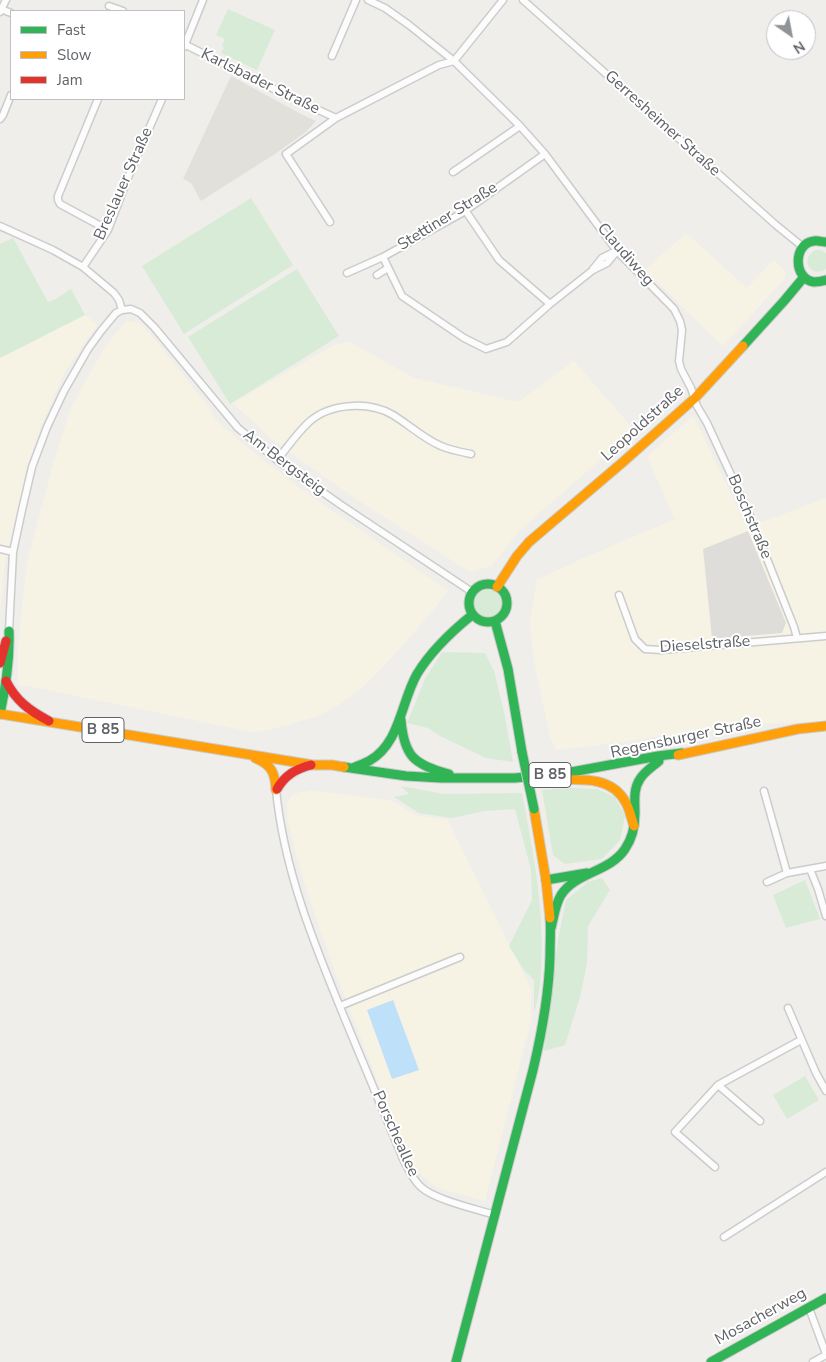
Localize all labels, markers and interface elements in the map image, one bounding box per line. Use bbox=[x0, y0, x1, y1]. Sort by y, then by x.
legend bbox=[10, 10, 185, 100]
north arrow bbox=[766, 10, 816, 60]
text: Fast bbox=[57, 20, 85, 40]
text: N bbox=[789, 36, 808, 58]
text: Slow bbox=[57, 45, 91, 65]
street label: Karlsbader Straße bbox=[197, 45, 323, 119]
street label: Gerresheimer Straße bbox=[600, 67, 724, 181]
text: Jam bbox=[57, 70, 83, 90]
street label: Breslauer Straße bbox=[91, 125, 157, 243]
street label: Stettiner Straße bbox=[395, 179, 501, 255]
street label: Claudiweg bbox=[592, 220, 658, 290]
street label: Leopoldstraße bbox=[598, 382, 688, 466]
street label: Am Bergsteig bbox=[239, 426, 329, 500]
street label: Boschstraße bbox=[723, 472, 775, 562]
street label: Dieselstraße bbox=[659, 632, 751, 658]
street label: Regensburger Straße bbox=[609, 713, 763, 763]
road number: B 85 bbox=[82, 718, 124, 742]
road number: B 85 bbox=[529, 762, 571, 788]
street label: Porscheallee bbox=[368, 1088, 422, 1180]
street label: Mosacherweg bbox=[712, 1284, 810, 1350]

